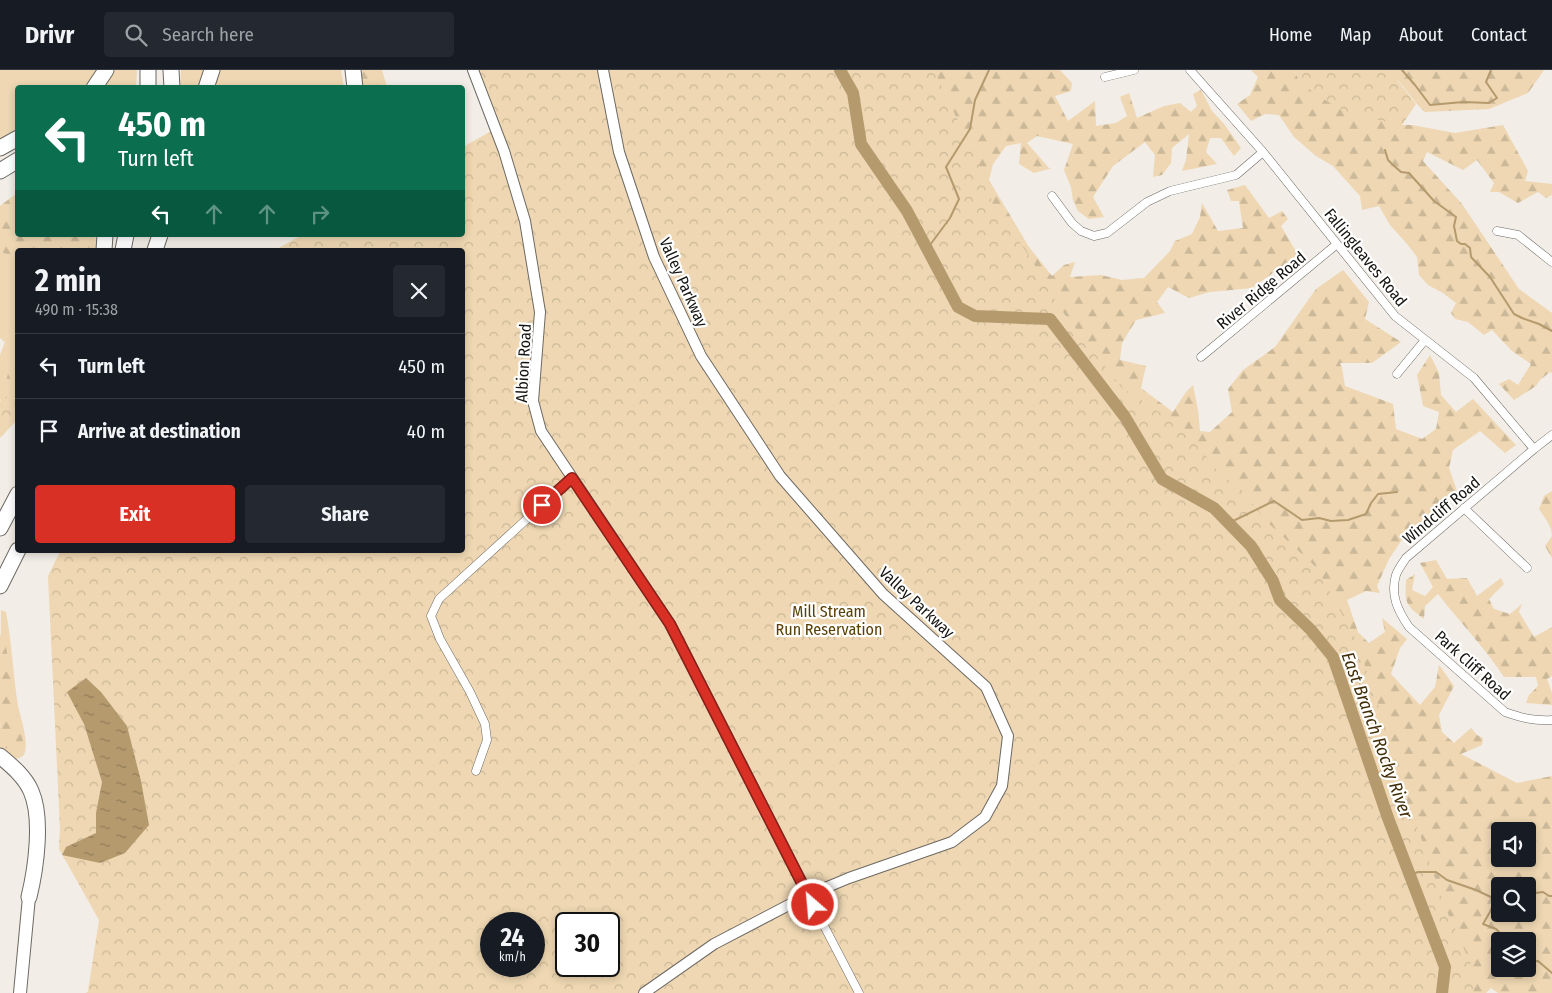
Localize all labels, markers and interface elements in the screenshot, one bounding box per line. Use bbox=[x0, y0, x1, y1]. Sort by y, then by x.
search box bbox=[104, 12, 454, 57]
text: Drivr bbox=[25, 21, 74, 49]
icon: search bbox=[122, 21, 150, 49]
text: Search here bbox=[162, 23, 254, 46]
text: Home bbox=[1269, 24, 1312, 46]
text: Map bbox=[1340, 24, 1371, 46]
text: About bbox=[1399, 24, 1443, 46]
text: Contact bbox=[1471, 24, 1527, 46]
text: 450 m bbox=[118, 103, 206, 145]
icon: left bbox=[35, 105, 100, 170]
text: Turn left bbox=[118, 145, 194, 172]
icon: left bbox=[147, 200, 175, 228]
icon: ahead bbox=[200, 200, 228, 228]
icon: ahead bbox=[253, 200, 281, 228]
icon: right bbox=[306, 200, 334, 228]
street label: Fallingleaves Road bbox=[1320, 205, 1411, 310]
street label: Valley Parkway bbox=[655, 235, 712, 331]
street label: River Ridge Road bbox=[1213, 248, 1310, 333]
text: 2 min bbox=[35, 263, 102, 299]
button: close bbox=[393, 265, 445, 317]
text: 490 m · 15:38 bbox=[35, 300, 118, 319]
street label: Albion Road bbox=[512, 323, 535, 403]
icon: left bbox=[35, 352, 63, 380]
text: Turn left bbox=[78, 355, 145, 378]
text: 450 m bbox=[398, 355, 445, 378]
icon: arrive bbox=[35, 417, 63, 445]
text: Arrive at destination bbox=[78, 420, 241, 443]
text: 40 m bbox=[407, 420, 445, 443]
street label: Windcliff Road bbox=[1399, 473, 1484, 548]
pin bbox=[521, 484, 563, 526]
button: Exit bbox=[35, 485, 235, 543]
button: Share bbox=[245, 485, 445, 543]
icon: arrive bbox=[528, 491, 556, 519]
street label: Valley Parkway bbox=[875, 563, 959, 643]
park label: Mill Stream Run Reservation bbox=[776, 602, 882, 639]
street label: Park Cliff Road bbox=[1431, 626, 1514, 704]
water label: East Branch Rocky River bbox=[1337, 649, 1418, 822]
map controls bbox=[1491, 822, 1536, 977]
button: sound bbox=[1491, 822, 1536, 867]
button: search bbox=[1491, 877, 1536, 922]
position arrow bbox=[786, 878, 838, 930]
speed limit sign: 30 bbox=[555, 912, 620, 977]
text: 24 bbox=[501, 923, 524, 953]
button: layers bbox=[1491, 932, 1536, 977]
text: km/h bbox=[499, 950, 526, 964]

